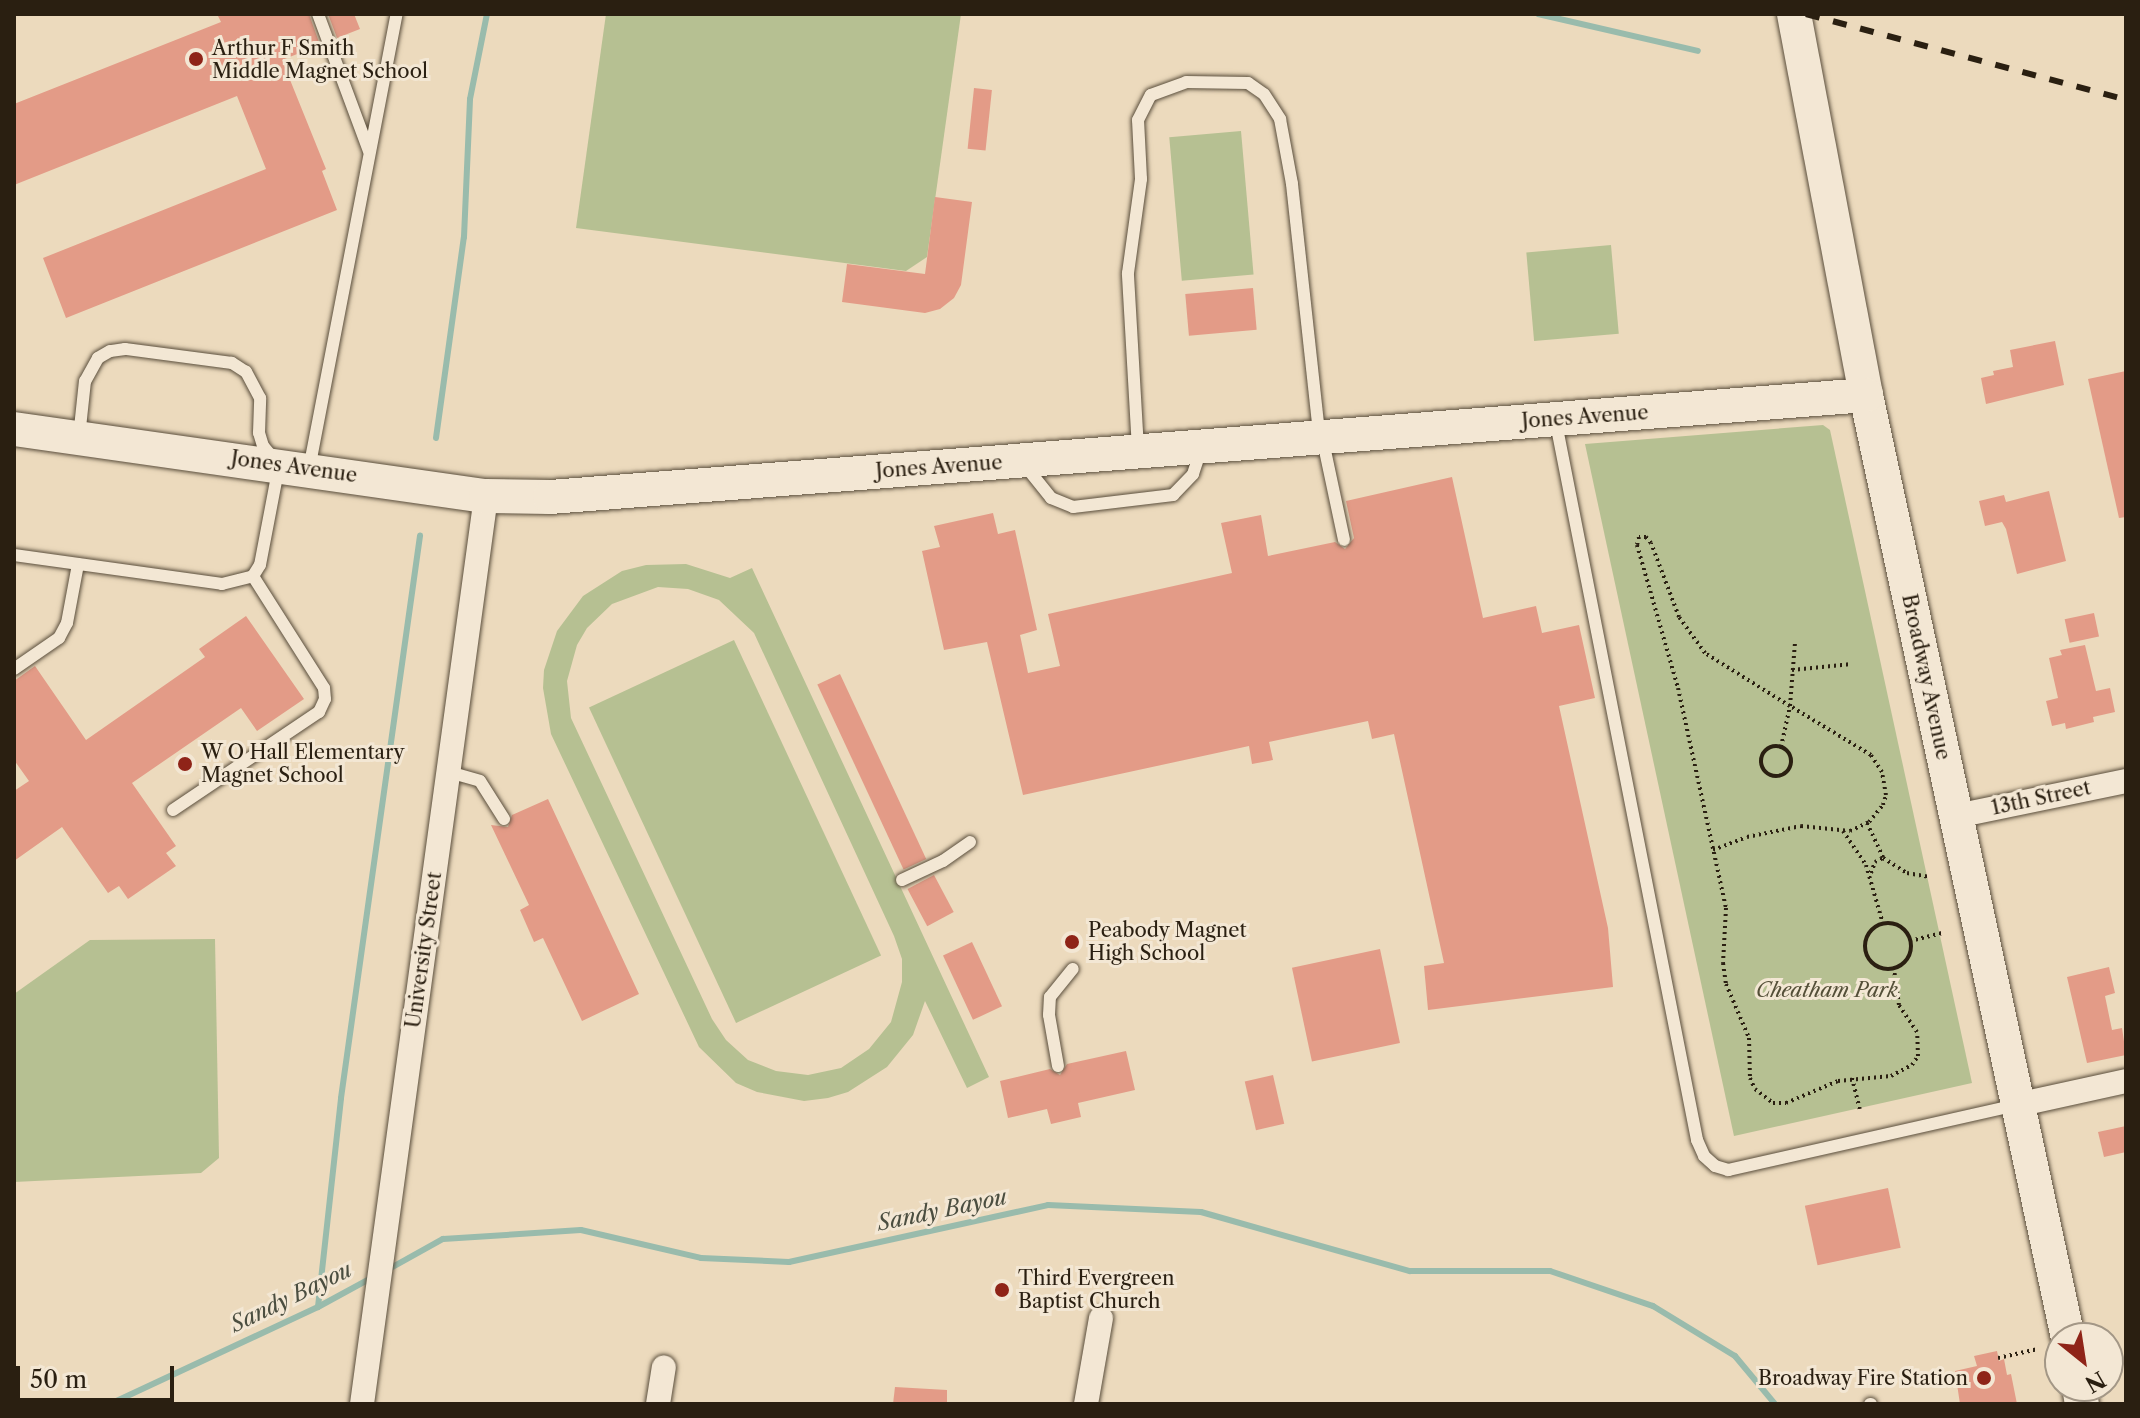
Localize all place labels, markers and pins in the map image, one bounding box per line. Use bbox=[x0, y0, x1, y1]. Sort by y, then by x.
place label: Arthur F Smith Middle Magnet School bbox=[212, 36, 428, 83]
marker: Arthur F Smith Middle Magnet School bbox=[187, 50, 205, 68]
place label: W O Hall Elementary Magnet School bbox=[201, 740, 405, 787]
marker: W O Hall Elementary Magnet School bbox=[176, 755, 194, 773]
place label: Peabody Magnet High School bbox=[1088, 918, 1247, 965]
marker: Peabody Magnet High School bbox=[1063, 933, 1081, 951]
place label: Third Evergreen Baptist Church bbox=[1018, 1266, 1174, 1313]
marker: Third Evergreen Baptist Church bbox=[993, 1281, 1011, 1299]
place label: Broadway Fire Station bbox=[1757, 1366, 1968, 1390]
marker: Broadway Fire Station bbox=[1975, 1369, 1993, 1387]

